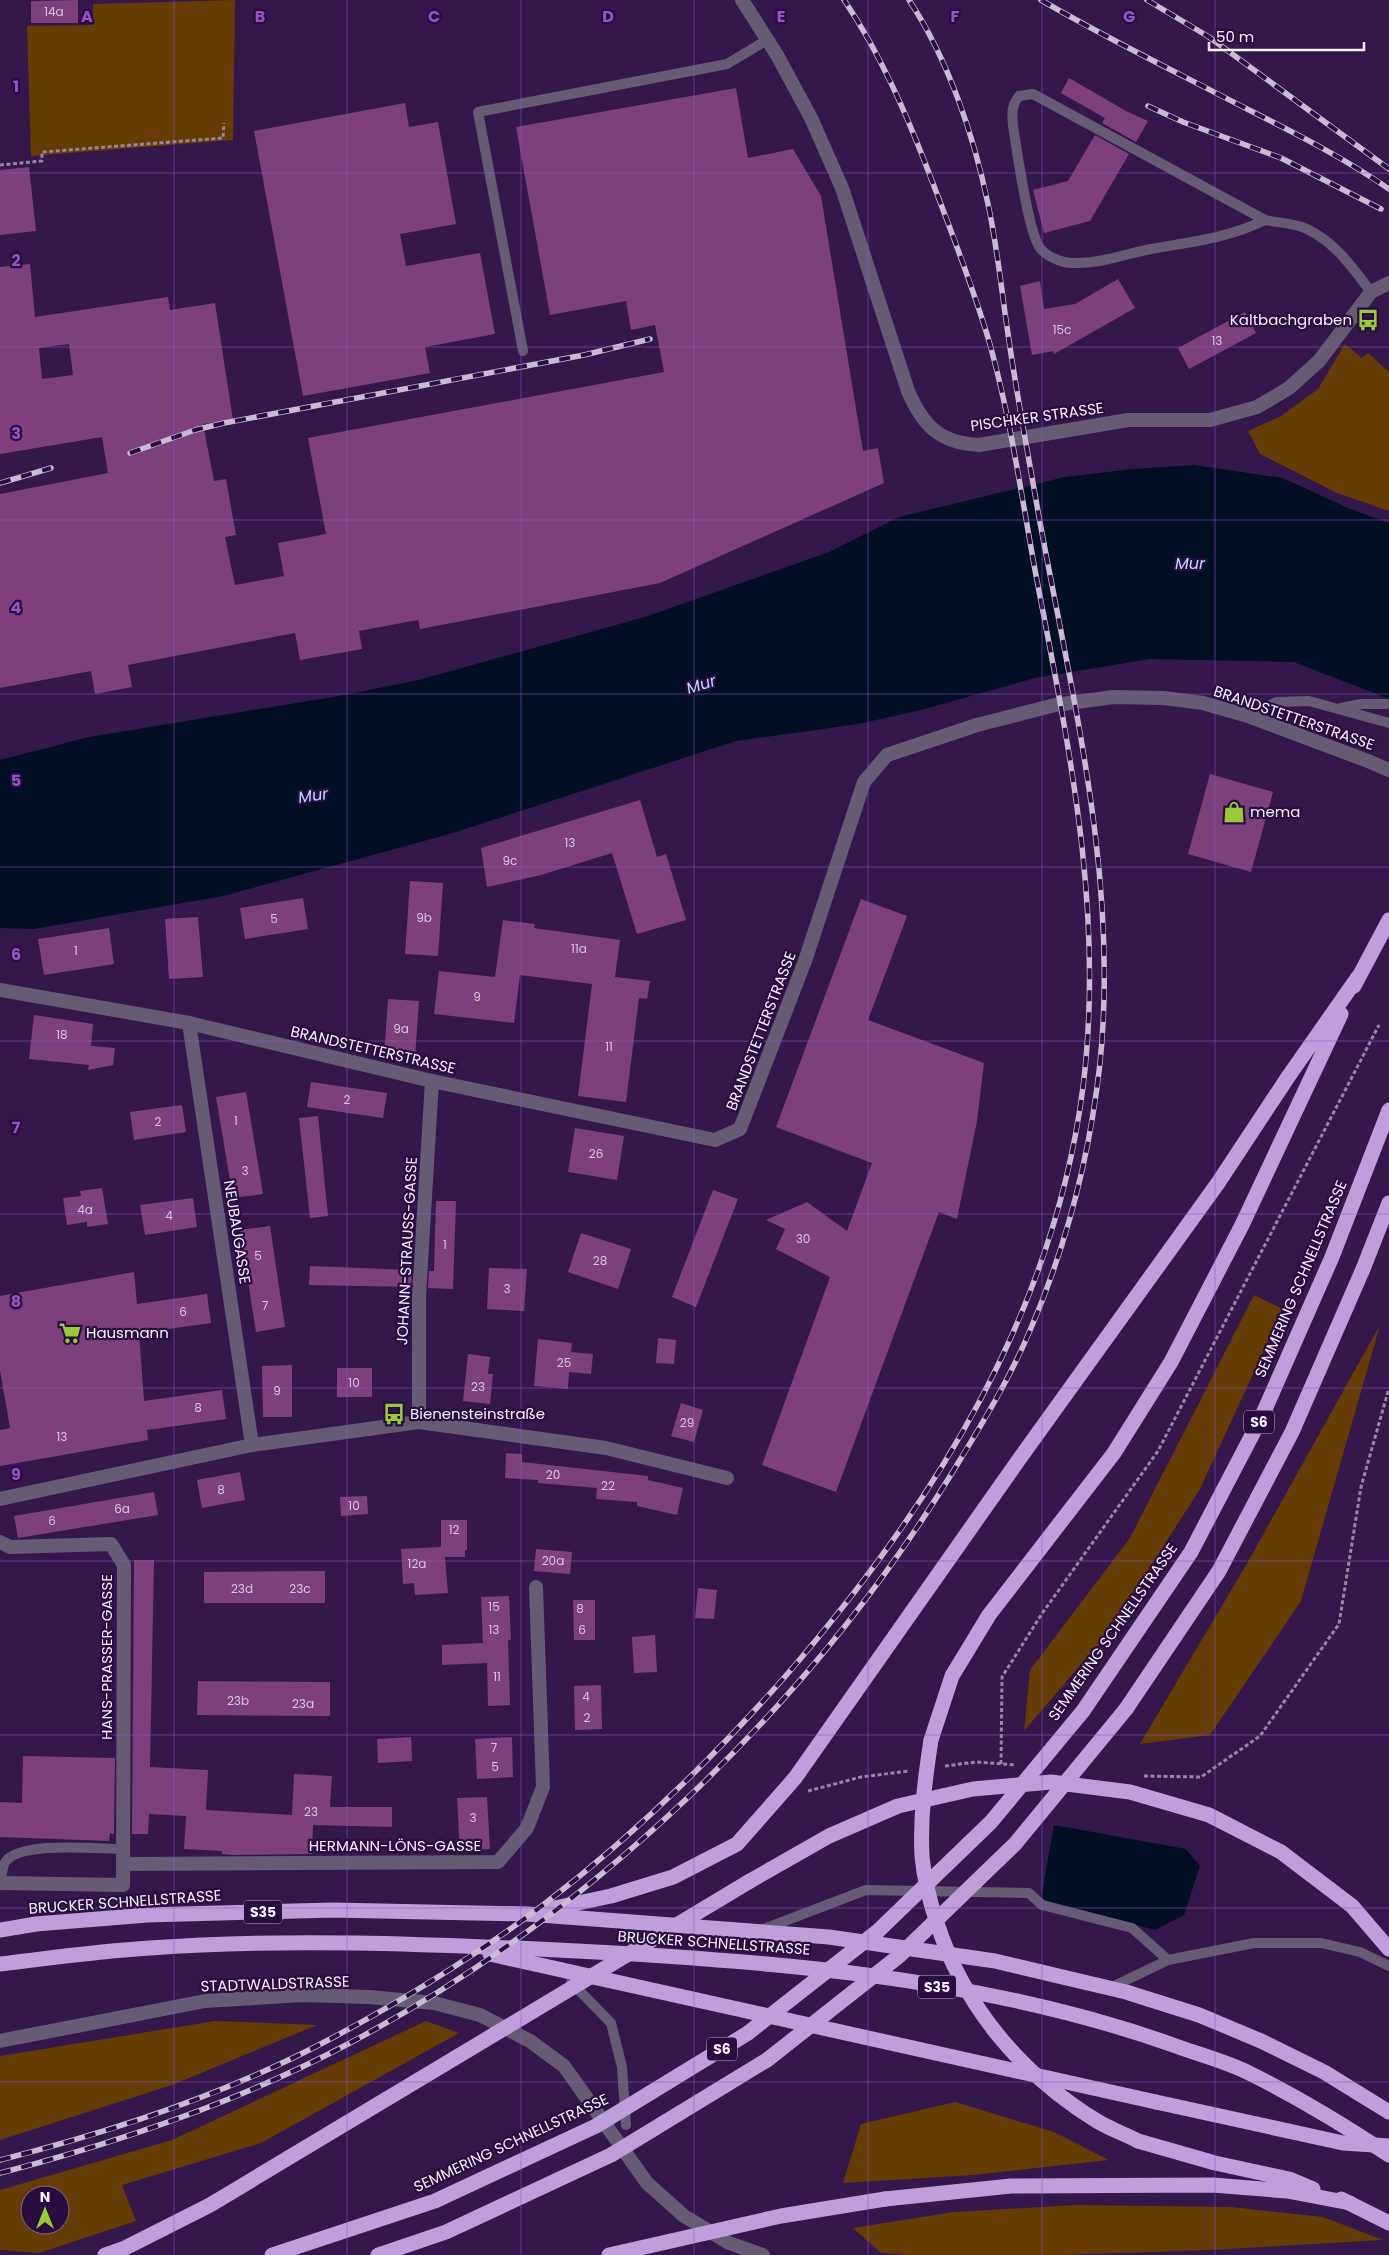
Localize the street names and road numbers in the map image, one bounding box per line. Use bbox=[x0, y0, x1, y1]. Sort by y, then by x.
street label: PISCHKER STRASSE bbox=[969, 397, 1105, 436]
street label: BRANDSTETTERSTRASSE bbox=[1211, 680, 1377, 755]
street label: BRANDSTETTERSTRASSE bbox=[721, 948, 801, 1113]
street label: BRANDSTETTERSTRASSE bbox=[289, 1020, 458, 1079]
street label: JOHANN-STRAUSS-GASSE bbox=[391, 1156, 422, 1346]
street label: SEMMERING SCHNELLSTRASSE bbox=[1249, 1177, 1352, 1381]
street label: NEUBAUGASSE bbox=[219, 1178, 256, 1285]
road number: S6 bbox=[1244, 1410, 1274, 1434]
street label: SEMMERING SCHNELLSTRASSE bbox=[1043, 1539, 1182, 1725]
street label: HANS-PRASSER-GASSE bbox=[96, 1574, 117, 1740]
street label: HERMANN-LÖNS-GASSE bbox=[309, 1835, 481, 1856]
street label: BRUCKER SCHNELLSTRASSE bbox=[28, 1884, 222, 1919]
road number: S35 bbox=[244, 1900, 282, 1924]
street label: BRUCKER SCHNELLSTRASSE bbox=[617, 1925, 811, 1960]
street label: STADTWALDSTRASSE bbox=[200, 1970, 350, 1997]
road number: S35 bbox=[918, 1975, 956, 1998]
road number: S6 bbox=[707, 2038, 737, 2060]
street label: SEMMERING SCHNELLSTRASSE bbox=[410, 2088, 612, 2197]

